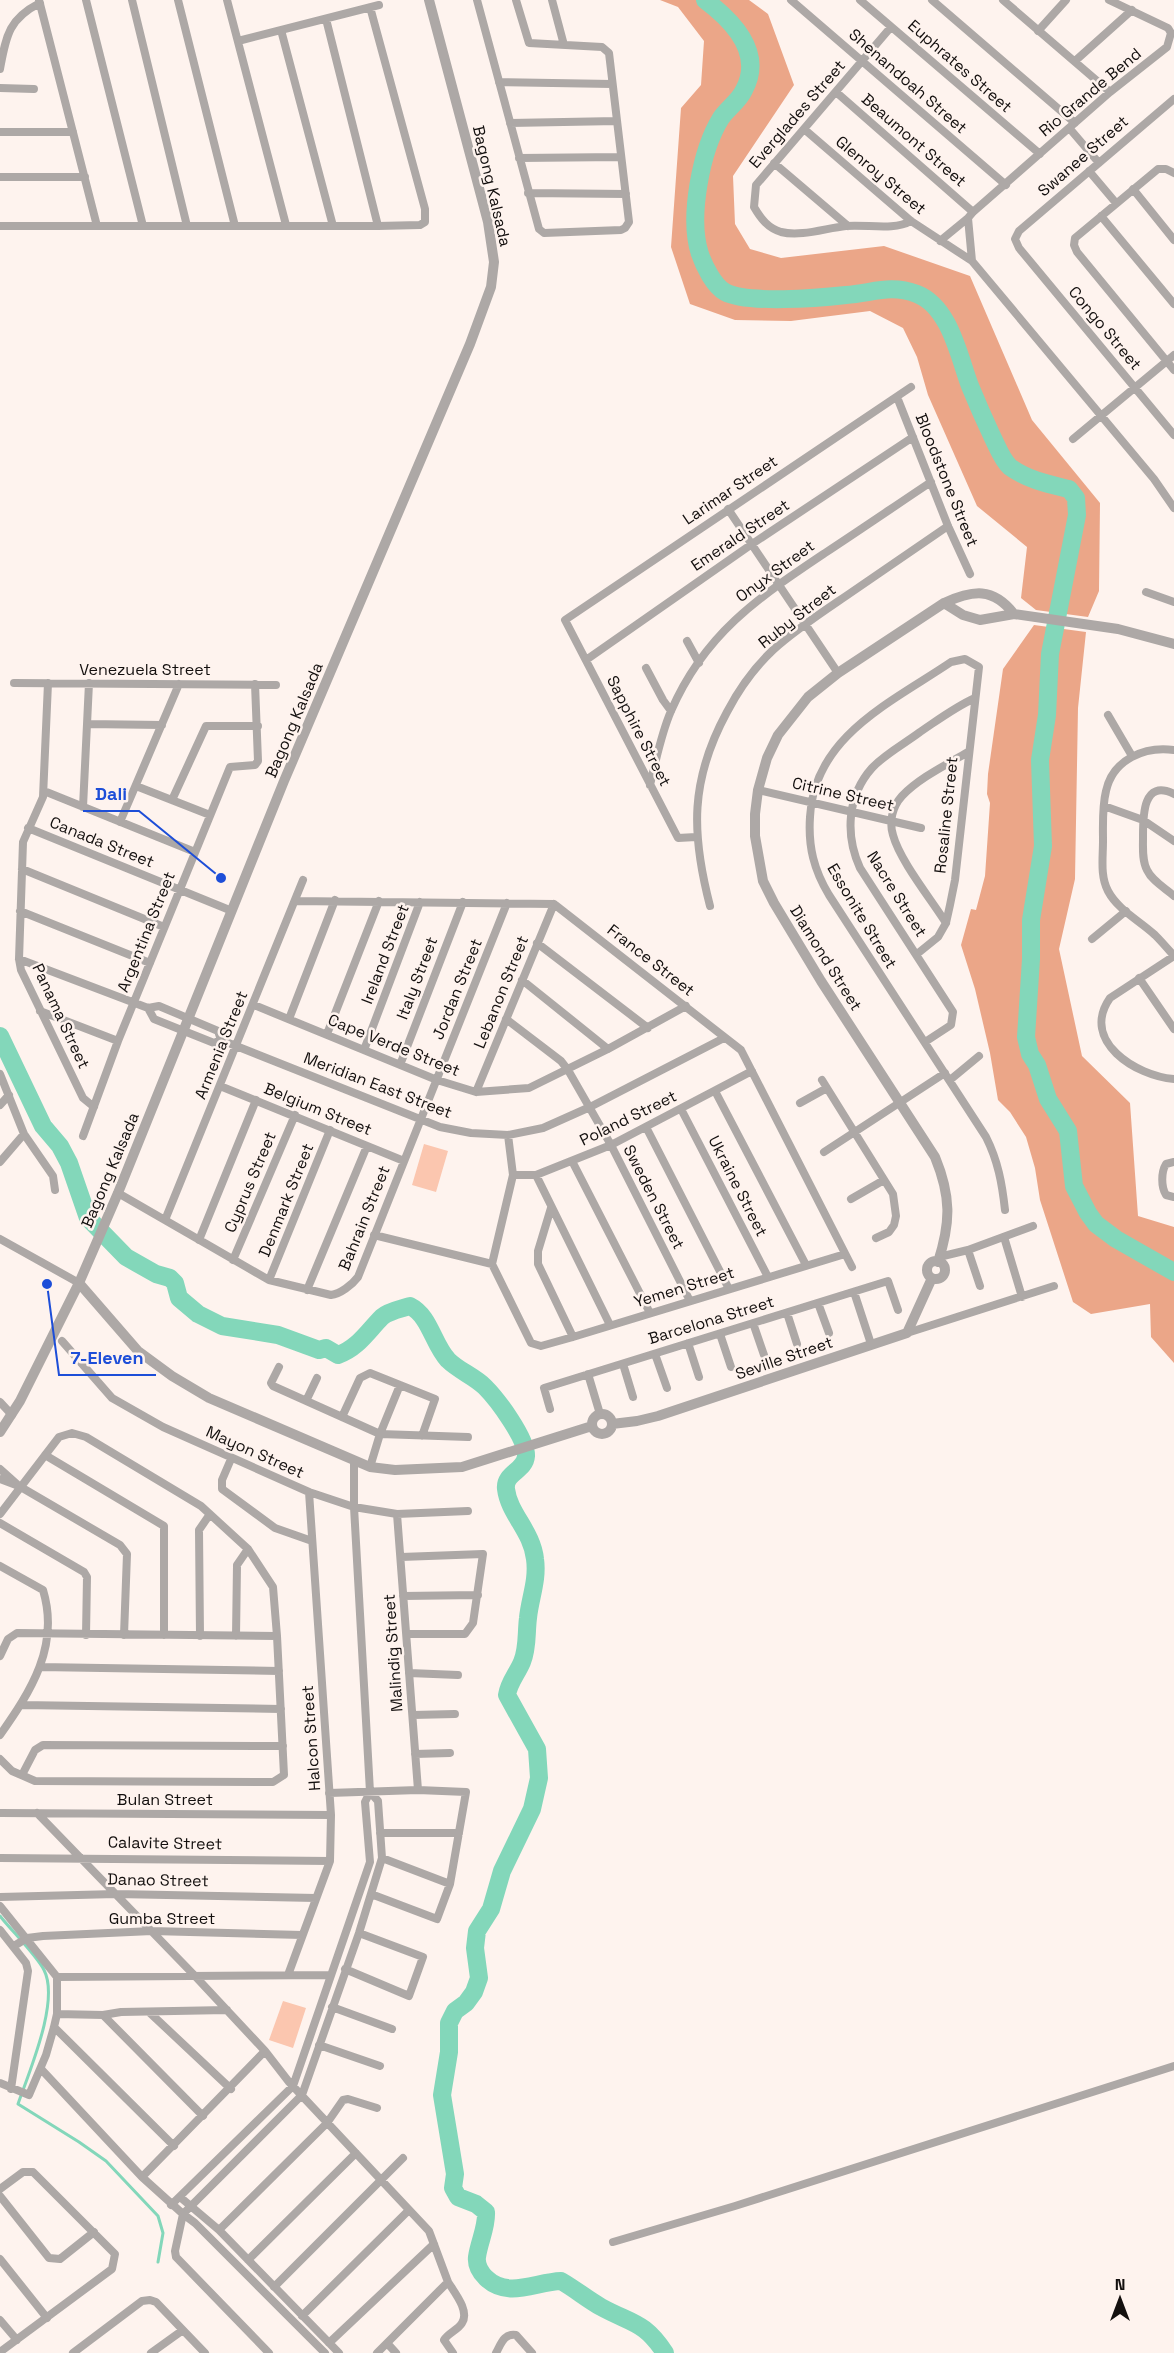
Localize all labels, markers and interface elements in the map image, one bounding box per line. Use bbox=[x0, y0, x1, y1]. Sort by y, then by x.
street label: Euphrates Street bbox=[904, 15, 1016, 117]
street label: Shenandoah Street bbox=[844, 24, 972, 138]
street label: Rio Grande Bend bbox=[1034, 43, 1146, 141]
street label: Everglades Street bbox=[744, 55, 850, 173]
street label: Beaumont Street bbox=[857, 89, 971, 191]
street label: Swanee Street bbox=[1033, 111, 1133, 201]
street label: Bagong Kalsada bbox=[468, 123, 516, 249]
street label: Glenroy Street bbox=[831, 131, 931, 219]
street label: Congo Street bbox=[1064, 282, 1146, 374]
street label: Bloodstone Street bbox=[911, 410, 983, 550]
street label: Larimar Street bbox=[679, 451, 781, 529]
street label: Emerald Street bbox=[687, 494, 793, 576]
street label: Onyx Street bbox=[731, 535, 819, 607]
street label: Ruby Street bbox=[754, 579, 840, 653]
street label: Venezuela Street bbox=[79, 659, 211, 680]
street label: Bagong Kalsada bbox=[260, 659, 328, 781]
street label: Sapphire Street bbox=[602, 672, 676, 790]
street label: Rosaline Street bbox=[929, 755, 963, 875]
street label: Citrine Street bbox=[790, 772, 896, 816]
callout: Dali bbox=[83, 775, 139, 811]
text: Dali bbox=[95, 782, 127, 805]
street label: Canada Street bbox=[47, 812, 157, 872]
street label: Nacre Street bbox=[862, 847, 932, 941]
street label: Essonite Street bbox=[822, 860, 902, 972]
street label: Argentina Street bbox=[112, 869, 180, 995]
street label: Ireland Street bbox=[356, 901, 414, 1007]
street label: Diamond Street bbox=[785, 901, 867, 1015]
street label: France Street bbox=[603, 919, 699, 1001]
street label: Lebanon Street bbox=[469, 932, 533, 1052]
street label: Italy Street bbox=[392, 934, 442, 1022]
street label: Jordan Street bbox=[427, 935, 487, 1043]
street label: Panama Street bbox=[27, 960, 95, 1072]
street label: Armenia Street bbox=[190, 988, 252, 1102]
street label: Cape Verde Street bbox=[325, 1009, 463, 1081]
street label: Meridian East Street bbox=[301, 1047, 455, 1123]
street label: Belgium Street bbox=[261, 1078, 375, 1140]
street label: Poland Street bbox=[576, 1085, 680, 1151]
street label: Bagong Kalsada bbox=[76, 1109, 144, 1231]
street label: Cyprus Street bbox=[219, 1128, 281, 1236]
street label: Ukraine Street bbox=[704, 1132, 772, 1240]
street label: Denmark Street bbox=[254, 1140, 318, 1260]
street label: Sweden Street bbox=[619, 1141, 689, 1253]
street label: Bahrain Street bbox=[333, 1162, 395, 1274]
street label: Yemen Street bbox=[631, 1262, 737, 1312]
street label: Barcelona Street bbox=[646, 1291, 776, 1349]
street label: Seville Street bbox=[732, 1331, 836, 1385]
callout: 7-Eleven bbox=[59, 1339, 156, 1375]
text: 7-Eleven bbox=[71, 1346, 143, 1369]
street label: Mayon Street bbox=[203, 1421, 307, 1483]
street label: Malindig Street bbox=[378, 1593, 408, 1713]
street label: Halcon Street bbox=[297, 1684, 325, 1792]
street label: Bulan Street bbox=[117, 1789, 213, 1810]
street label: Calavite Street bbox=[108, 1832, 222, 1854]
street label: Danao Street bbox=[107, 1869, 209, 1891]
street label: Gumba Street bbox=[109, 1908, 215, 1929]
north arrow bbox=[1090, 2269, 1150, 2329]
text: N bbox=[1115, 2274, 1125, 2295]

